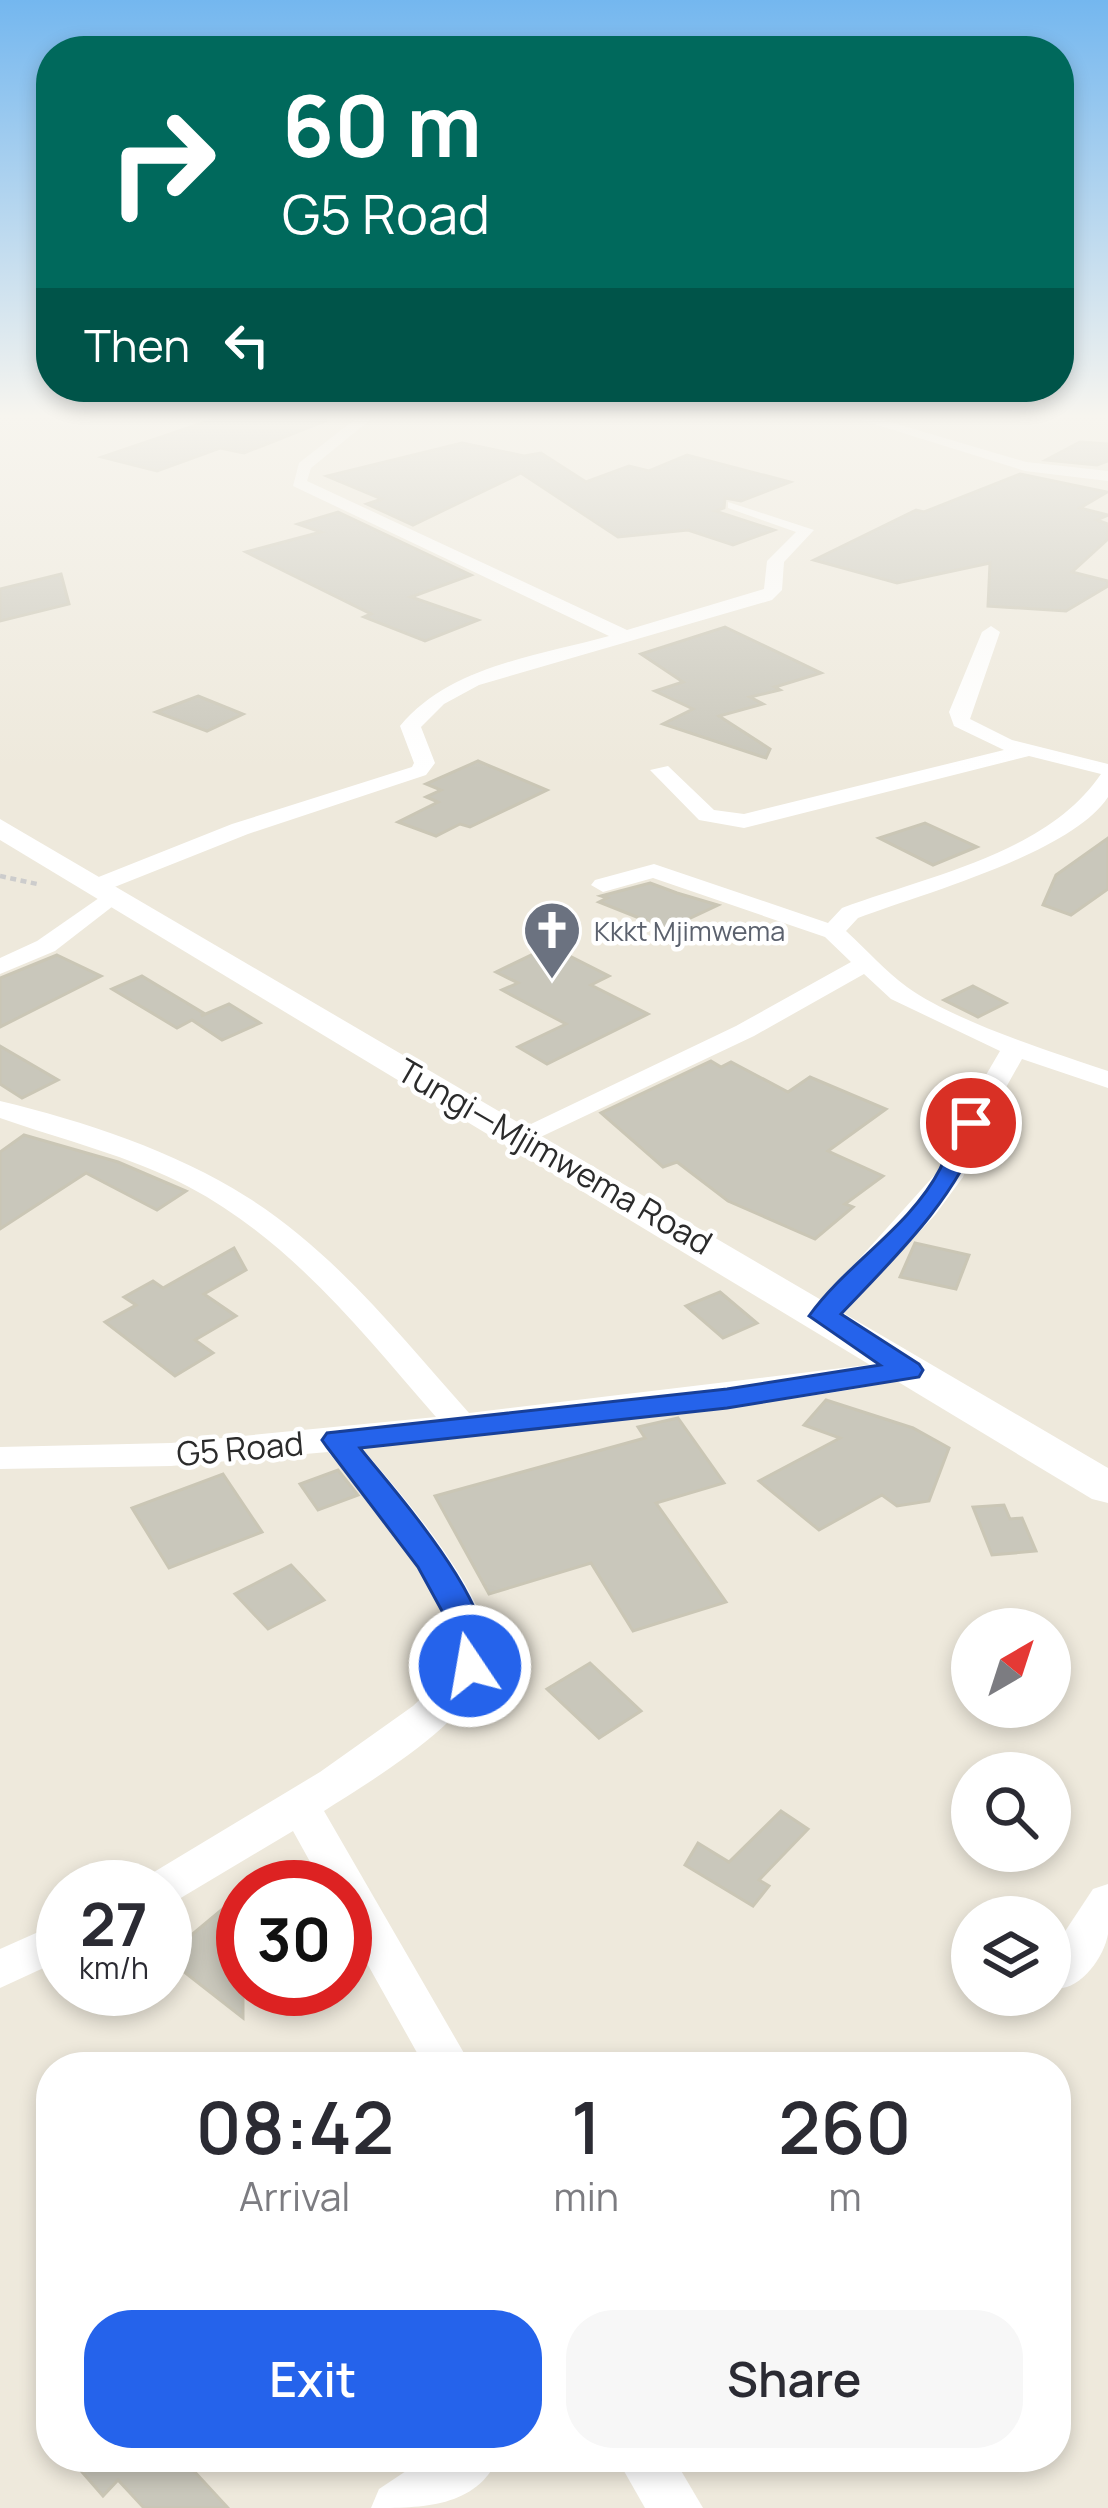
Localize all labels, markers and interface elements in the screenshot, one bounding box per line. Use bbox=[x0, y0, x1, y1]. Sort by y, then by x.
text: 60 m bbox=[282, 67, 482, 182]
icon: right bbox=[84, 84, 240, 240]
text: G5 Road bbox=[282, 176, 490, 250]
icon: left bbox=[214, 312, 280, 378]
text: Then bbox=[84, 314, 190, 376]
church icon: Kkkt Mjimwema bbox=[521, 899, 583, 981]
place label: Kkkt Mjimwema bbox=[594, 912, 785, 949]
street label: Tungi—Mjimwema Road bbox=[389, 1047, 721, 1265]
pin bbox=[920, 1072, 1022, 1174]
icon: arrive bbox=[938, 1090, 1004, 1156]
street label: G5 Road bbox=[175, 1420, 305, 1476]
position arrow bbox=[407, 1603, 533, 1729]
north arrow bbox=[951, 1608, 1071, 1728]
map controls bbox=[951, 1608, 1071, 2016]
button: search bbox=[951, 1752, 1071, 1872]
speed limit sign: 30 bbox=[216, 1860, 372, 2016]
text: 27 bbox=[80, 1882, 148, 1964]
button: layers bbox=[951, 1896, 1071, 2016]
text: km/h bbox=[79, 1947, 149, 1988]
text: 08:42 bbox=[195, 2077, 394, 2176]
text: 1 bbox=[571, 2077, 601, 2176]
text: 260 bbox=[778, 2077, 912, 2176]
text: Arrival bbox=[239, 2169, 350, 2223]
text: min bbox=[554, 2169, 619, 2223]
text: m bbox=[828, 2169, 861, 2223]
button: Exit bbox=[84, 2310, 542, 2448]
button: Share bbox=[566, 2310, 1023, 2448]

